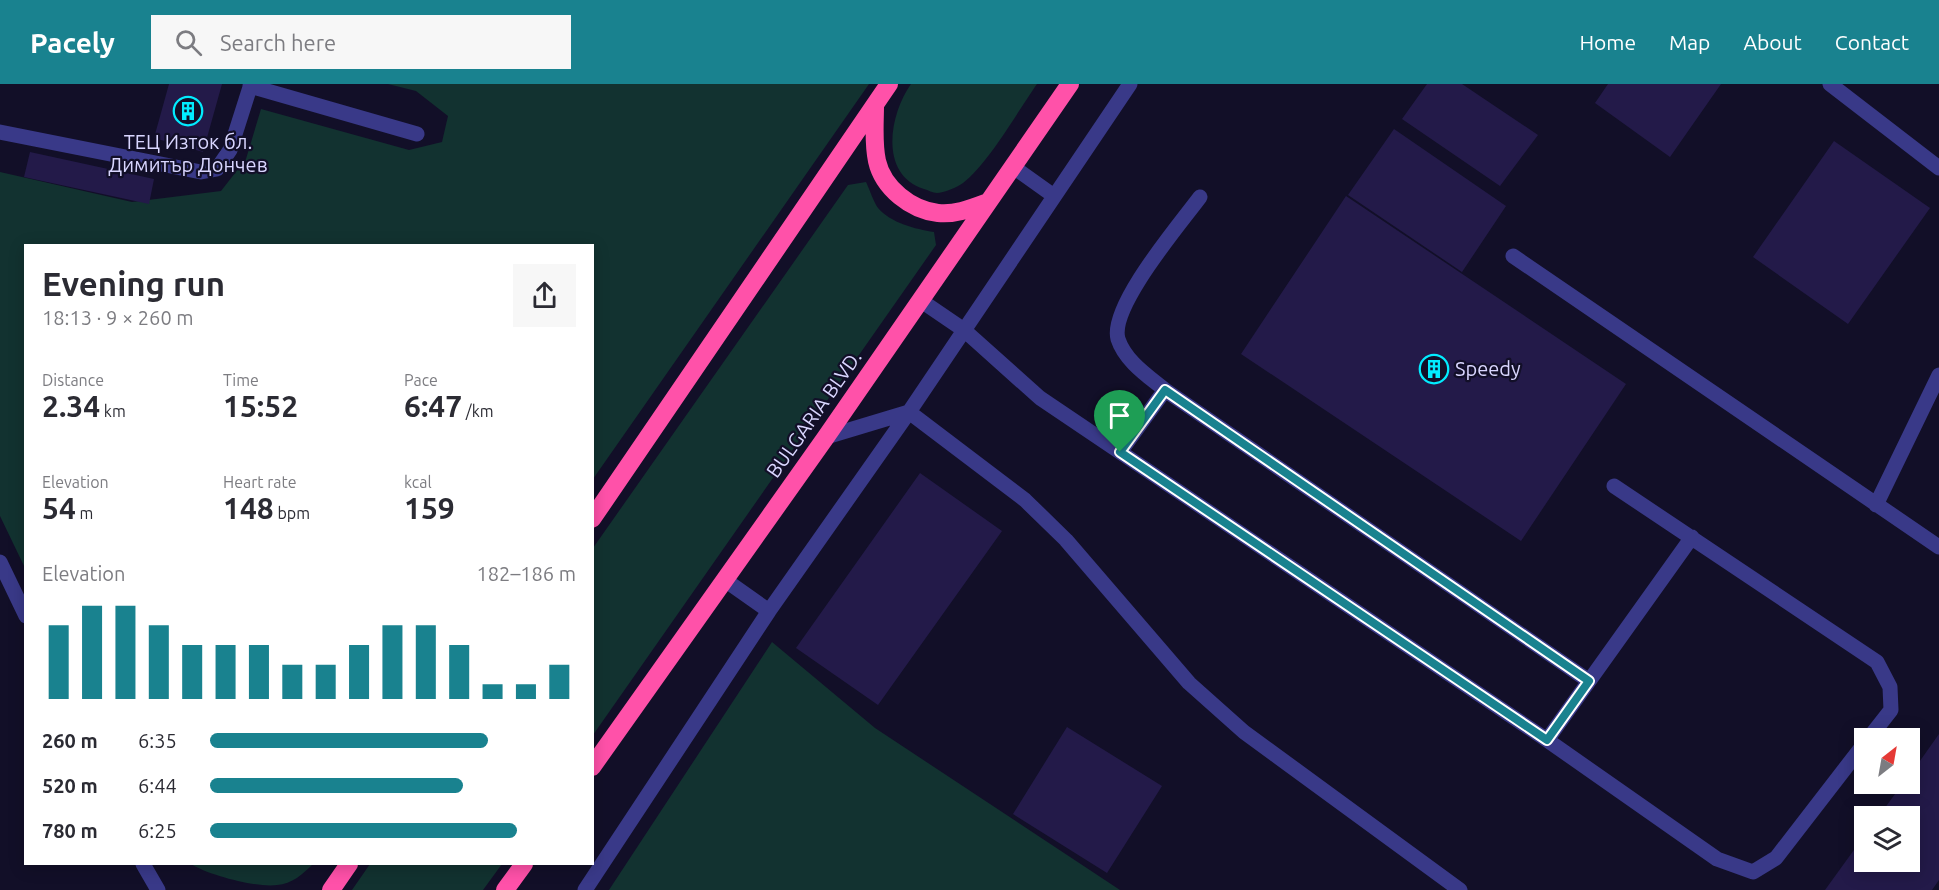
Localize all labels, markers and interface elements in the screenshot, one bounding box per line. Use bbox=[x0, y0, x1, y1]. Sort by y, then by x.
search box bbox=[151, 15, 571, 69]
icon: search bbox=[172, 26, 205, 59]
text: Pacely bbox=[30, 27, 115, 58]
text: Search here bbox=[220, 30, 336, 55]
text: Home bbox=[1579, 30, 1636, 54]
text: Map bbox=[1669, 30, 1710, 54]
text: About bbox=[1743, 30, 1802, 54]
text: Contact bbox=[1835, 30, 1909, 54]
building icon: ТЕЦ Изток бл. Димитър Дончев bbox=[172, 95, 204, 127]
place label: ТЕЦ Изток бл. Димитър Дончев bbox=[108, 130, 268, 176]
button: share bbox=[513, 264, 576, 327]
text: Evening run bbox=[42, 265, 225, 302]
text: 18:13 · 9 × 260 m bbox=[42, 306, 194, 329]
street label: BULGARIA BLVD. bbox=[761, 346, 866, 482]
building icon: Speedy bbox=[1418, 353, 1450, 385]
place label: Speedy bbox=[1455, 357, 1521, 380]
text: Distance bbox=[42, 371, 104, 389]
text: Time bbox=[223, 371, 259, 389]
text: Pace bbox=[404, 371, 438, 389]
text: 2.34 bbox=[42, 389, 100, 423]
text: 15:52 bbox=[223, 389, 298, 423]
text: 6:47 bbox=[404, 389, 462, 423]
pin bbox=[1094, 390, 1145, 452]
icon: arrive bbox=[1103, 399, 1136, 432]
text: km bbox=[100, 402, 126, 420]
text: /km bbox=[462, 402, 494, 420]
text: Elevation bbox=[42, 473, 109, 491]
text: Heart rate bbox=[223, 473, 297, 491]
text: kcal bbox=[404, 473, 432, 491]
text: 54 bbox=[42, 491, 76, 525]
text: 148 bbox=[223, 491, 274, 525]
text: 159 bbox=[404, 491, 455, 525]
text: m bbox=[76, 504, 93, 522]
text: bpm bbox=[274, 504, 310, 522]
text: Elevation bbox=[42, 562, 125, 585]
text: 182–186 m bbox=[477, 562, 576, 585]
north arrow bbox=[1854, 728, 1920, 794]
map controls bbox=[1854, 728, 1920, 872]
text: 260 m bbox=[42, 729, 98, 752]
text: 6:35 bbox=[138, 729, 177, 752]
text: 520 m bbox=[42, 774, 98, 797]
text: 6:44 bbox=[138, 774, 177, 797]
button: layers bbox=[1854, 806, 1920, 872]
text: 780 m bbox=[42, 819, 98, 842]
text: 6:25 bbox=[138, 819, 177, 842]

